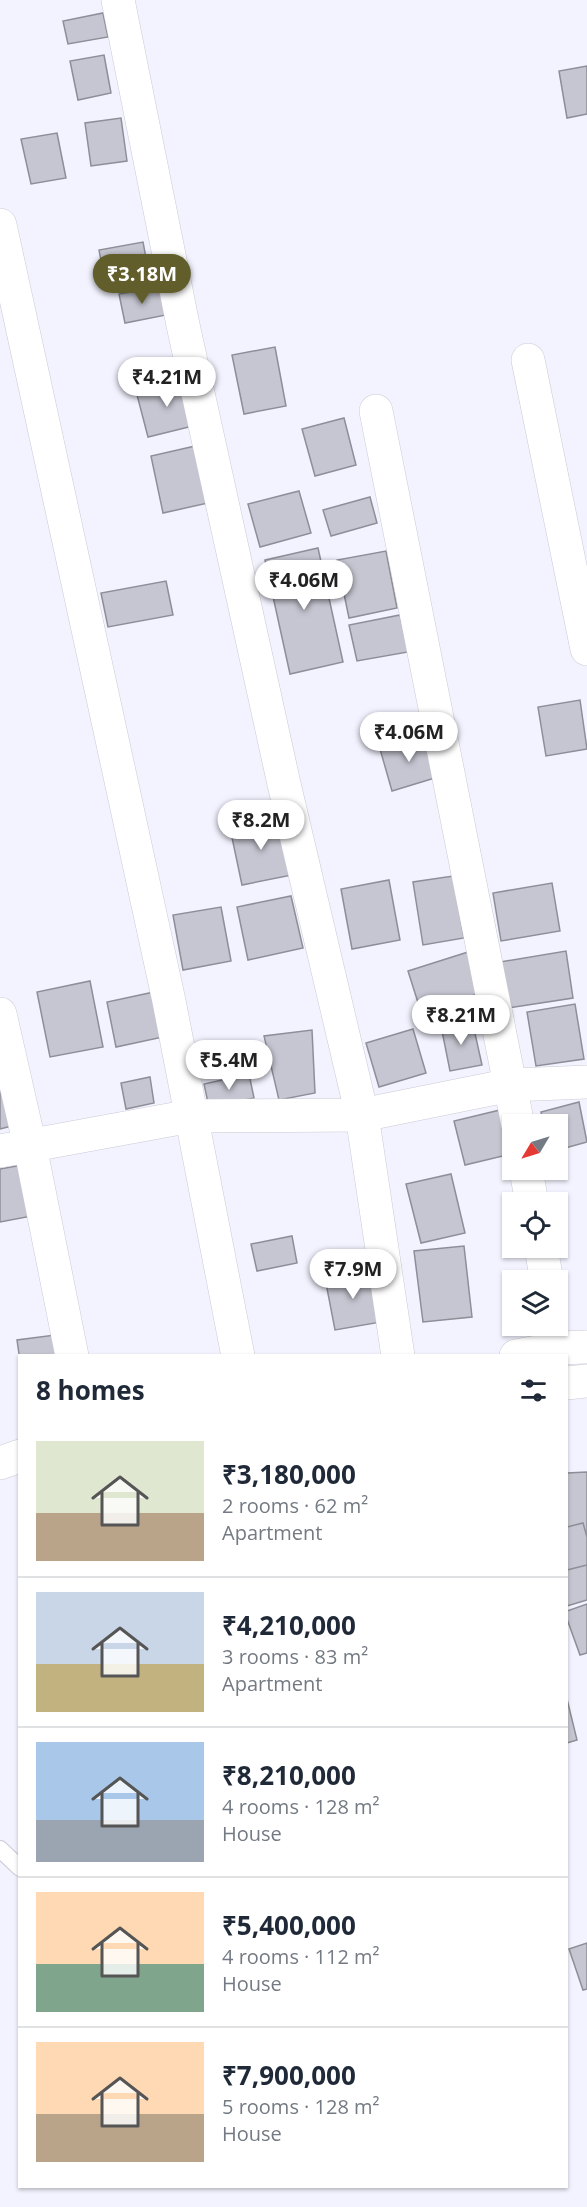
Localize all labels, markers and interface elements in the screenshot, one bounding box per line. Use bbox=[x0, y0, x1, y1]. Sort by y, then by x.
pin: ₹3.18M bbox=[93, 254, 191, 305]
text: ₹3.18M bbox=[107, 260, 177, 287]
pin: ₹4.21M bbox=[118, 357, 216, 408]
text: ₹4.21M bbox=[132, 363, 202, 390]
pin: ₹4.06M bbox=[255, 560, 353, 611]
text: ₹4.06M bbox=[269, 566, 339, 593]
pin: ₹4.06M bbox=[360, 712, 458, 763]
text: ₹4.06M bbox=[374, 718, 444, 745]
pin: ₹8.2M bbox=[219, 800, 303, 851]
text: ₹8.2M bbox=[232, 806, 290, 833]
pin: ₹8.21M bbox=[412, 995, 510, 1046]
text: ₹8.21M bbox=[426, 1001, 496, 1028]
pin: ₹5.4M bbox=[187, 1040, 271, 1091]
text: ₹5.4M bbox=[200, 1046, 258, 1073]
north arrow bbox=[502, 1114, 568, 1180]
map controls bbox=[502, 1114, 568, 1336]
button: locate bbox=[502, 1192, 568, 1258]
pin: ₹7.9M bbox=[311, 1249, 395, 1300]
text: ₹7.9M bbox=[324, 1255, 382, 1282]
button: layers bbox=[502, 1270, 568, 1336]
text: 8 homes bbox=[36, 1372, 145, 1408]
icon: filters bbox=[517, 1374, 550, 1407]
text: ₹3,180,000 bbox=[222, 1456, 356, 1492]
icon: home bbox=[84, 1465, 156, 1537]
text: 2 rooms · 62 m² bbox=[222, 1492, 368, 1519]
text: Apartment bbox=[222, 1519, 322, 1546]
text: ₹4,210,000 bbox=[222, 1607, 356, 1643]
icon: home bbox=[84, 1616, 156, 1688]
text: 3 rooms · 83 m² bbox=[222, 1643, 368, 1670]
text: Apartment bbox=[222, 1670, 322, 1697]
text: ₹8,210,000 bbox=[222, 1757, 356, 1793]
icon: home bbox=[84, 1766, 156, 1838]
text: 4 rooms · 128 m² bbox=[222, 1793, 380, 1820]
text: House bbox=[222, 1820, 282, 1847]
text: ₹5,400,000 bbox=[222, 1907, 356, 1943]
icon: home bbox=[84, 1916, 156, 1988]
text: 4 rooms · 112 m² bbox=[222, 1943, 380, 1970]
text: House bbox=[222, 1970, 282, 1997]
text: ₹7,900,000 bbox=[222, 2057, 356, 2093]
icon: home bbox=[84, 2066, 156, 2138]
text: 5 rooms · 128 m² bbox=[222, 2093, 380, 2120]
text: House bbox=[222, 2120, 282, 2147]

